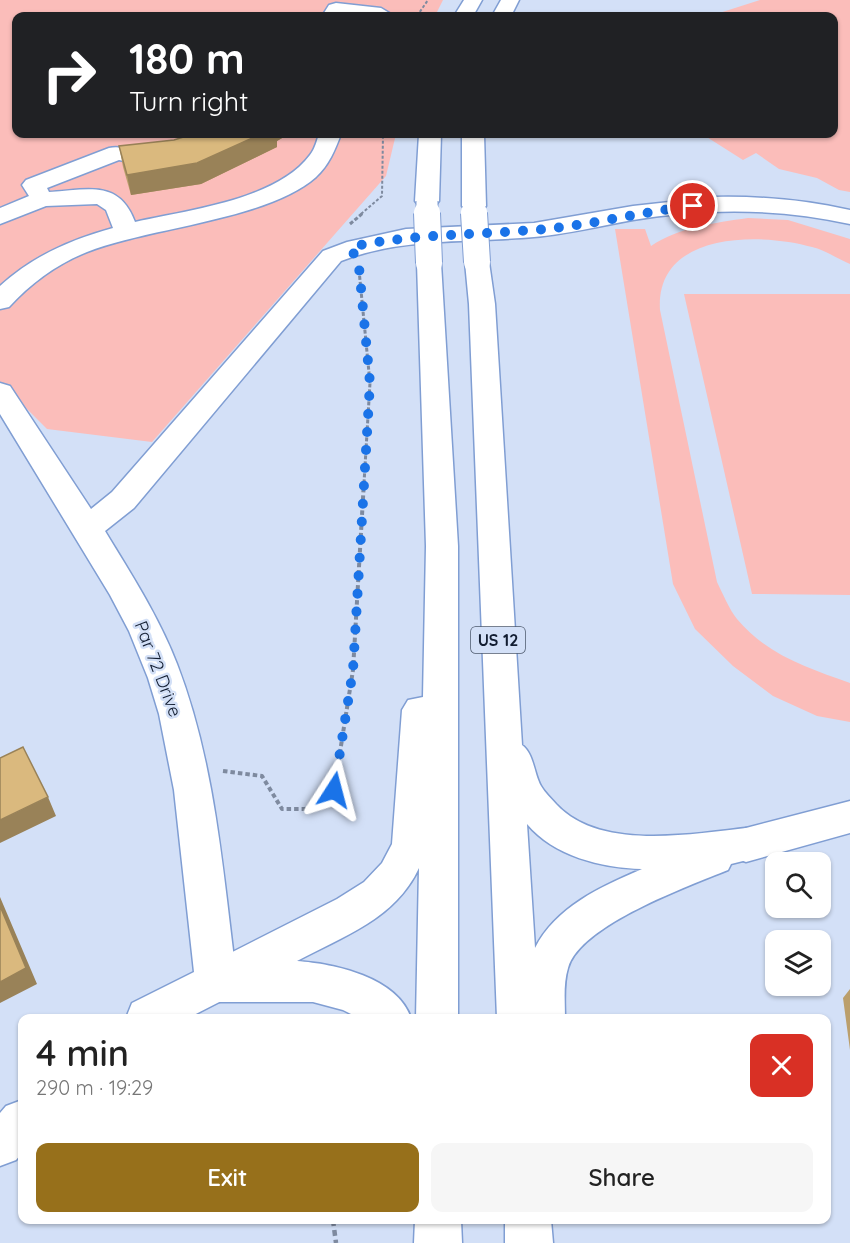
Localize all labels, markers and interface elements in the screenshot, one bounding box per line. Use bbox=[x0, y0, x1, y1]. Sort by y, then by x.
text: 180 m bbox=[129, 32, 245, 85]
icon: right bbox=[30, 36, 108, 114]
text: Turn right bbox=[129, 84, 248, 118]
pin bbox=[667, 180, 718, 231]
icon: arrive bbox=[676, 189, 709, 222]
street label: Par 72 Drive bbox=[130, 618, 187, 720]
road number: US 12 bbox=[471, 627, 525, 653]
position arrow bbox=[302, 758, 366, 822]
map controls bbox=[765, 852, 831, 996]
button: search bbox=[765, 852, 831, 918]
button: layers bbox=[765, 930, 831, 996]
text: 4 min bbox=[36, 1030, 129, 1075]
button: close bbox=[750, 1034, 813, 1097]
text: 290 m · 19:29 bbox=[36, 1075, 153, 1100]
button: Exit bbox=[36, 1143, 419, 1212]
button: Share bbox=[431, 1143, 813, 1212]

